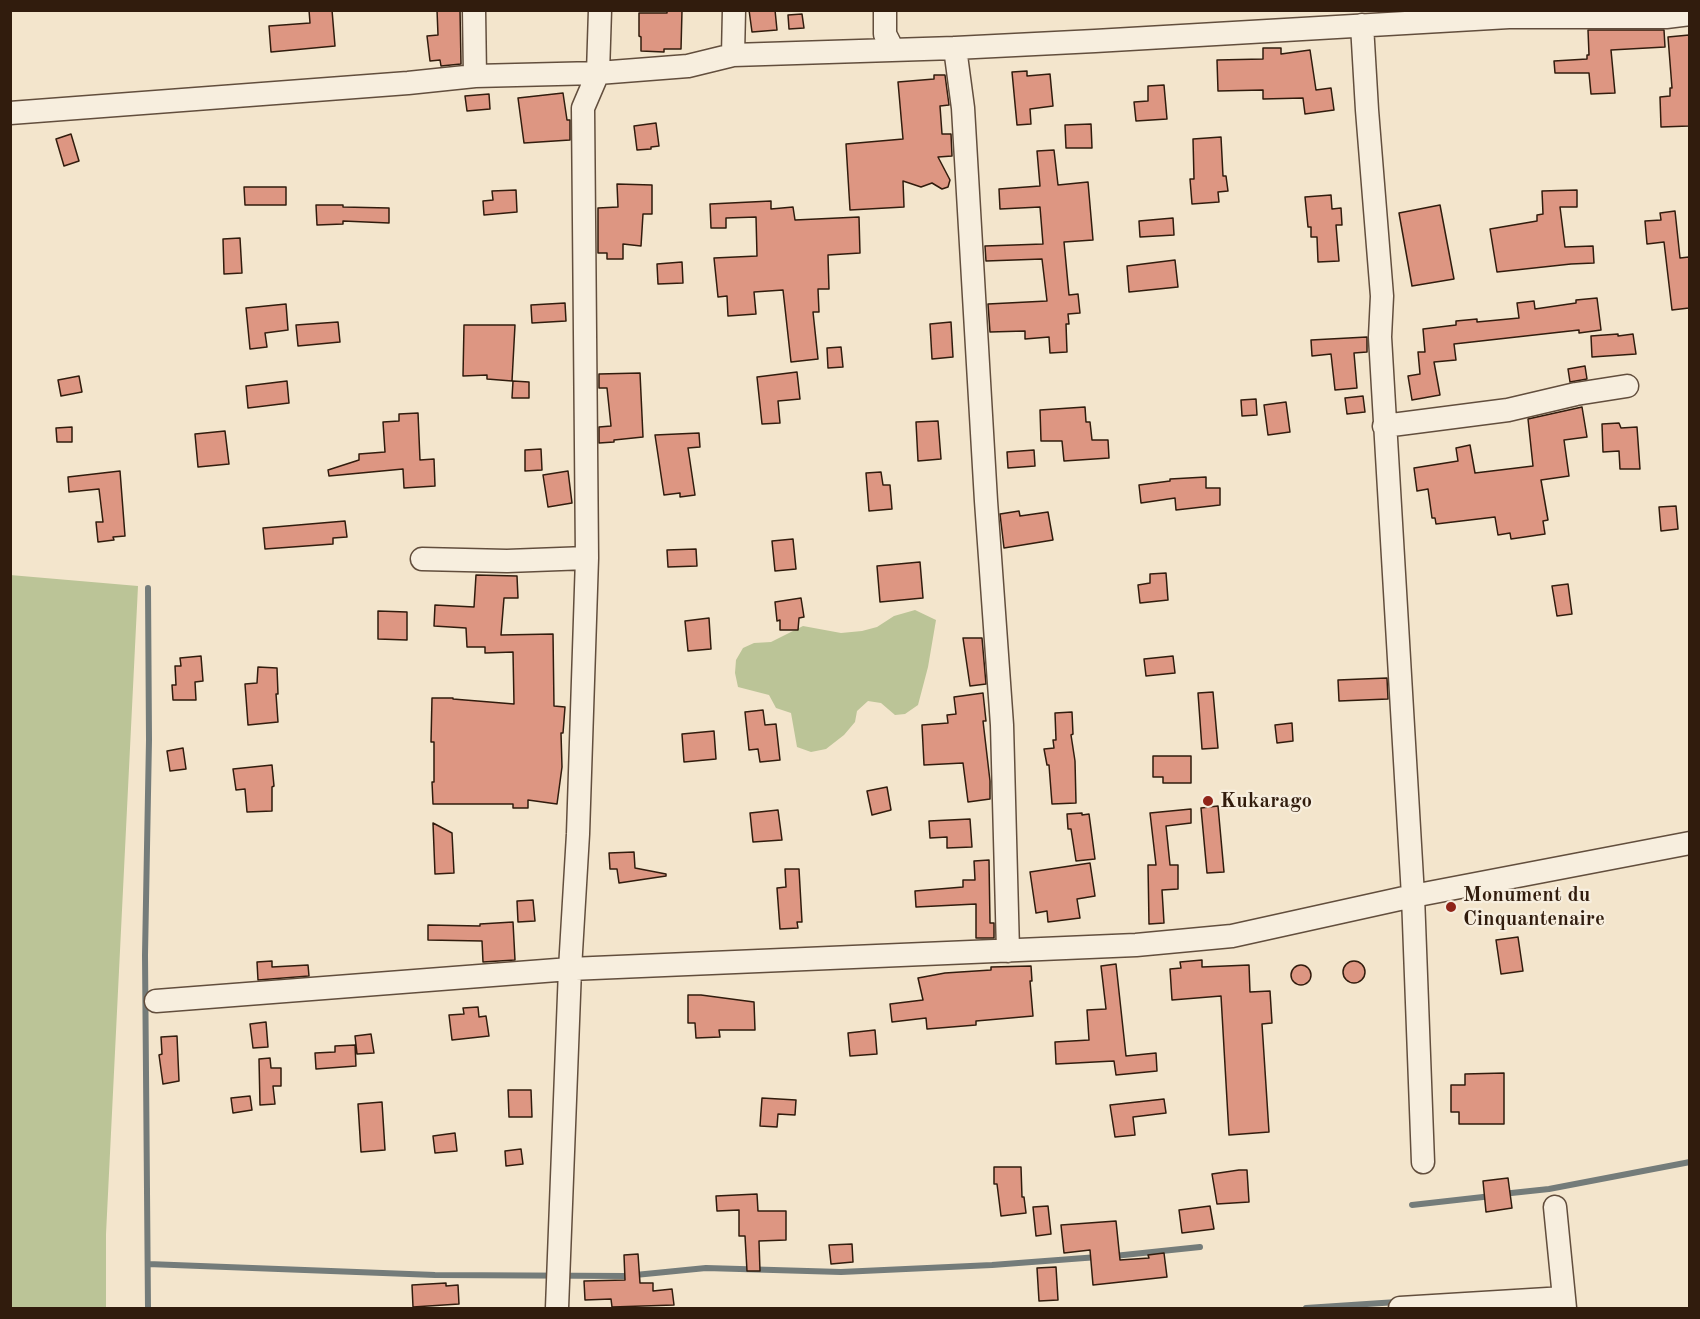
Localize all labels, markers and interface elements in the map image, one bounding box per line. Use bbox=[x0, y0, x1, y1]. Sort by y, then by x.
place label: Kukarago bbox=[1220, 788, 1312, 814]
marker: Kukarago bbox=[1201, 794, 1215, 808]
place label: Monument du Cinquantenaire bbox=[1463, 882, 1605, 932]
marker: Monument du Cinquantenaire bbox=[1444, 900, 1458, 914]

